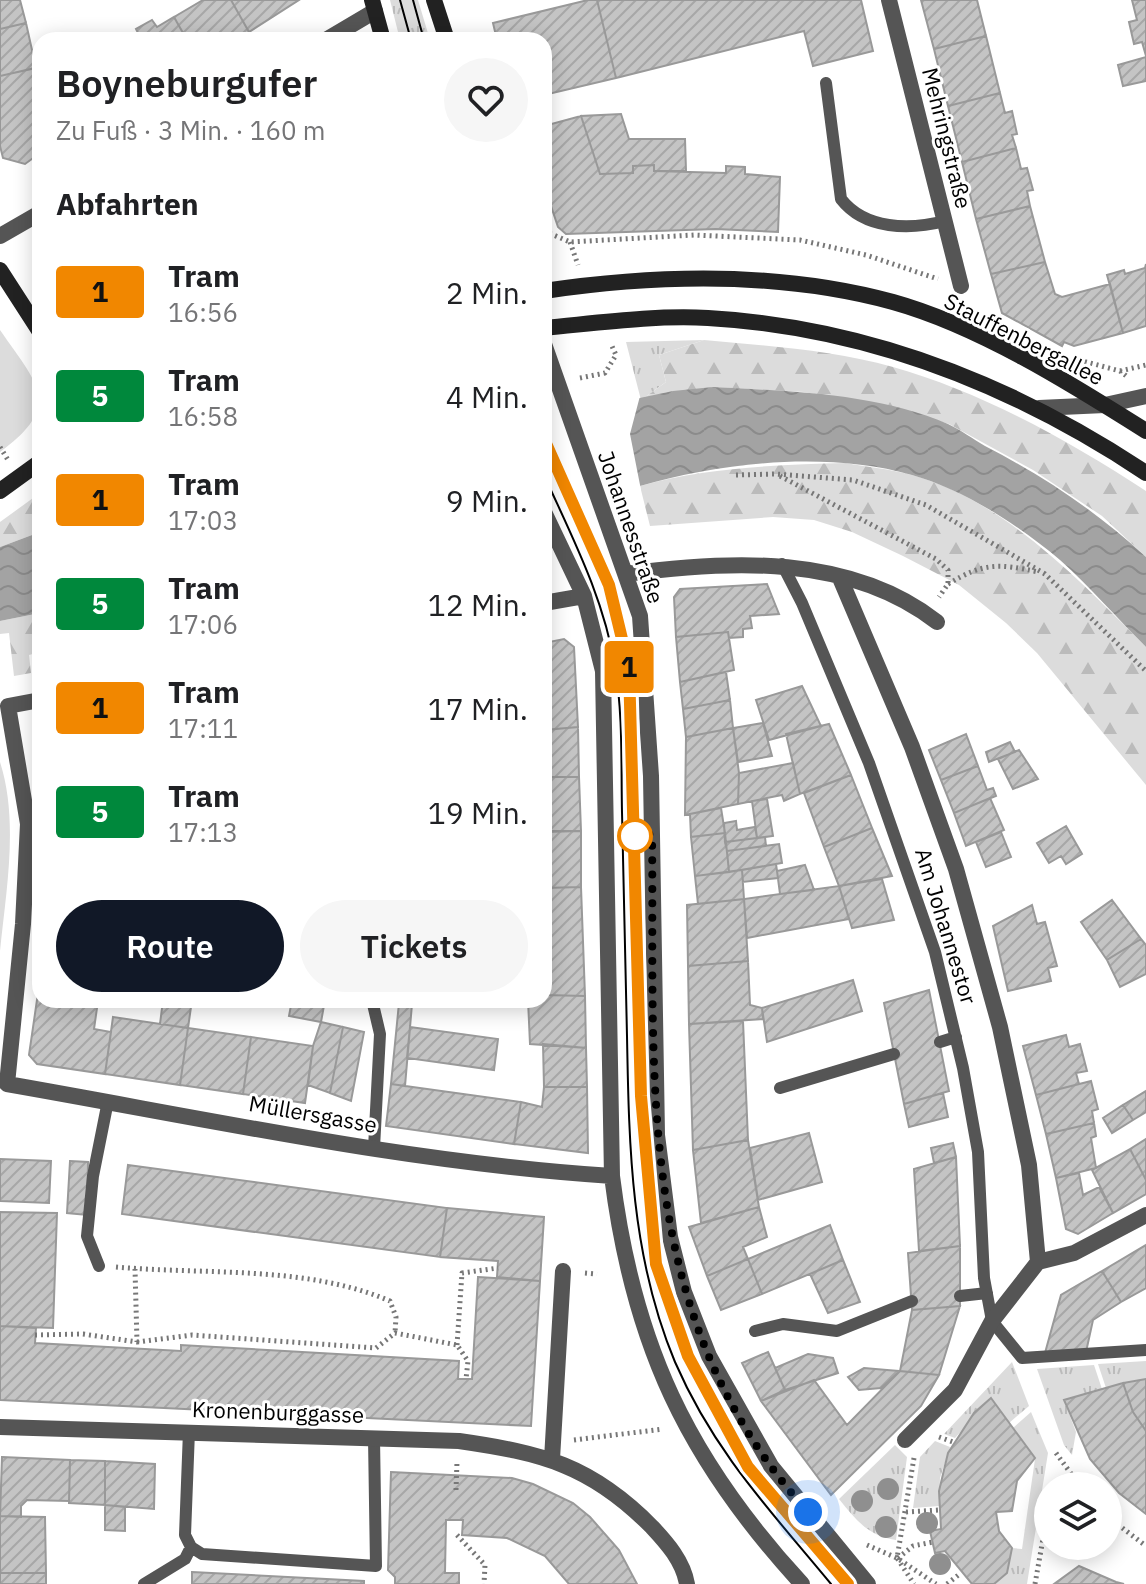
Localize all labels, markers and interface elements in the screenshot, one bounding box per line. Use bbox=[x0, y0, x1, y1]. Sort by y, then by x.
text: Boyneburgufer bbox=[56, 58, 317, 107]
button: heart bbox=[444, 58, 528, 142]
street label: Mehringstraße bbox=[916, 64, 979, 211]
text: Zu Fuß · 3 Min. · 160 m bbox=[56, 113, 325, 147]
text: Abfahrten bbox=[56, 184, 199, 223]
text: Tram bbox=[168, 256, 240, 295]
text: 1 bbox=[92, 273, 108, 310]
text: 2 Min. bbox=[446, 273, 528, 312]
street label: Stauffenbergallee bbox=[940, 286, 1109, 391]
text: 16:56 bbox=[168, 295, 238, 329]
text: Tram bbox=[168, 360, 240, 399]
text: 5 bbox=[92, 377, 108, 414]
text: 4 Min. bbox=[446, 377, 528, 416]
text: 16:58 bbox=[168, 399, 238, 433]
street label: Johannesstraße bbox=[592, 447, 671, 607]
text: Tram bbox=[168, 464, 240, 503]
text: 1 bbox=[92, 481, 108, 518]
text: 9 Min. bbox=[446, 481, 528, 520]
text: 17:03 bbox=[168, 503, 238, 537]
text: Tram bbox=[168, 568, 240, 607]
text: 5 bbox=[92, 585, 108, 622]
text: 12 Min. bbox=[428, 585, 528, 624]
text: 17:06 bbox=[168, 607, 238, 641]
line badge: 1 bbox=[603, 641, 655, 693]
text: 1 bbox=[621, 648, 637, 685]
text: Tram bbox=[168, 672, 240, 711]
text: 1 bbox=[92, 689, 108, 726]
text: 17 Min. bbox=[428, 689, 528, 728]
text: 17:11 bbox=[168, 711, 238, 745]
text: Tram bbox=[168, 776, 240, 815]
text: 5 bbox=[92, 793, 108, 830]
text: 19 Min. bbox=[428, 793, 528, 832]
text: 17:13 bbox=[168, 815, 238, 849]
unlabelled marker bbox=[618, 819, 652, 853]
street label: Am Johannestor bbox=[909, 844, 984, 1008]
button: Route bbox=[56, 900, 284, 992]
button: Tickets bbox=[300, 900, 528, 992]
street label: Müllersgasse bbox=[247, 1088, 379, 1139]
street label: Kronenburggasse bbox=[191, 1394, 365, 1429]
map controls bbox=[1034, 1472, 1122, 1560]
button: layers bbox=[1034, 1472, 1122, 1560]
your location bbox=[788, 1492, 828, 1532]

